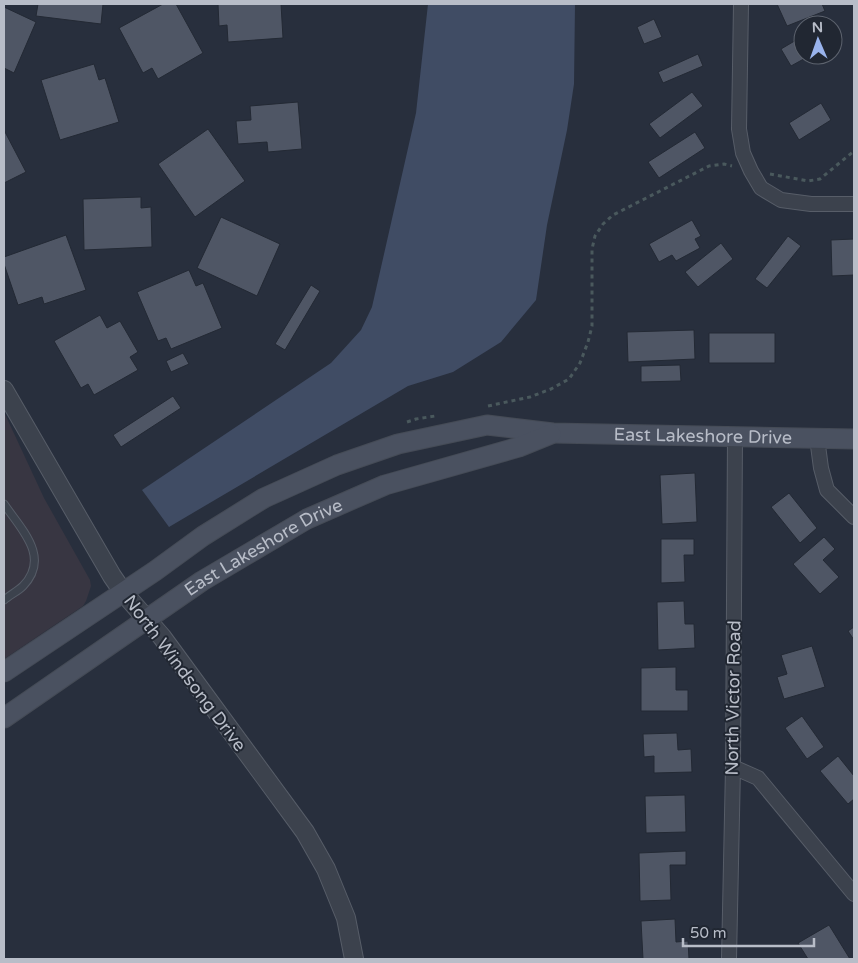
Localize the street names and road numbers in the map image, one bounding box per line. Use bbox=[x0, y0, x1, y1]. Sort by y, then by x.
street label: East Lakeshore Drive bbox=[613, 423, 792, 449]
street label: East Lakeshore Drive bbox=[180, 494, 346, 601]
street label: North Windsong Drive bbox=[119, 590, 251, 756]
street label: North Victor Road bbox=[721, 620, 745, 776]

